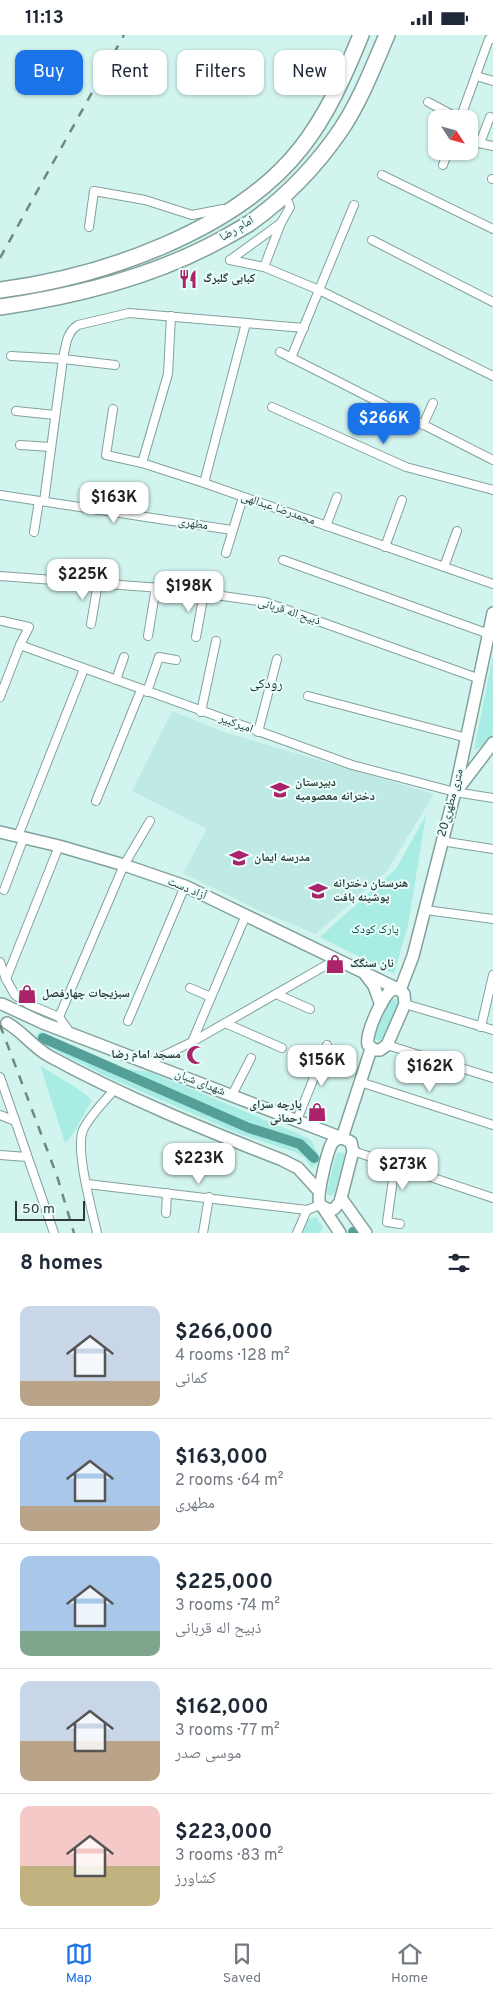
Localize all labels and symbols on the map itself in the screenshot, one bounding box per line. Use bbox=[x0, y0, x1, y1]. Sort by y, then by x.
north arrow bbox=[428, 110, 478, 160]
street label: امام رضا bbox=[217, 213, 257, 245]
restaurant icon: کبابی گلبرگ bbox=[177, 268, 199, 290]
place label: کبابی گلبرگ bbox=[203, 271, 256, 287]
pin: $266K bbox=[349, 403, 419, 445]
pin: $163K bbox=[79, 481, 149, 524]
street label: محمدرضا عبدالهی bbox=[239, 489, 317, 529]
street label: مطهری bbox=[177, 514, 209, 534]
pin: $225K bbox=[48, 559, 118, 601]
pin: $198K bbox=[154, 571, 224, 613]
street label: ذبیح اله قربانی bbox=[256, 594, 322, 630]
district label: رودکی bbox=[249, 676, 283, 693]
street label: امیرکبیر bbox=[216, 710, 255, 738]
street label: 20متری مطهری bbox=[434, 767, 468, 839]
place label: دبیرستان دخترانه معصومیه bbox=[295, 775, 375, 805]
school or university icon: دبیرستان دخترانه معصومیه bbox=[269, 779, 291, 801]
school or university icon: مدرسه ایمان bbox=[228, 847, 250, 869]
place label: مدرسه ایمان bbox=[254, 850, 311, 866]
street label: آزاد دست bbox=[165, 874, 210, 905]
place label: هنرستان دخترانه پوشینه بافت bbox=[333, 876, 408, 906]
school or university icon: هنرستان دخترانه پوشینه بافت bbox=[307, 880, 329, 902]
park label: پارک کودک bbox=[351, 922, 399, 938]
shop icon: نان سنگک bbox=[324, 953, 346, 975]
place label: نان سنگک bbox=[350, 956, 394, 972]
shop icon: سبزیجات چهارفصل bbox=[16, 983, 38, 1005]
place label: سبزیجات چهارفصل bbox=[42, 986, 130, 1002]
mosque icon: مسجد امام رضا bbox=[185, 1044, 207, 1066]
pin: $156K bbox=[287, 1045, 357, 1087]
place label: مسجد امام رضا bbox=[111, 1047, 181, 1063]
pin: $162K bbox=[395, 1051, 465, 1093]
street label: شهدای شبان bbox=[173, 1066, 228, 1100]
place label: پارچه سرای رحمانی bbox=[249, 1097, 302, 1127]
shop icon: پارچه سرای رحمانی bbox=[306, 1101, 328, 1123]
pin: $223K bbox=[164, 1143, 234, 1185]
pin: $273K bbox=[368, 1149, 438, 1191]
scale bar bbox=[15, 1198, 85, 1221]

